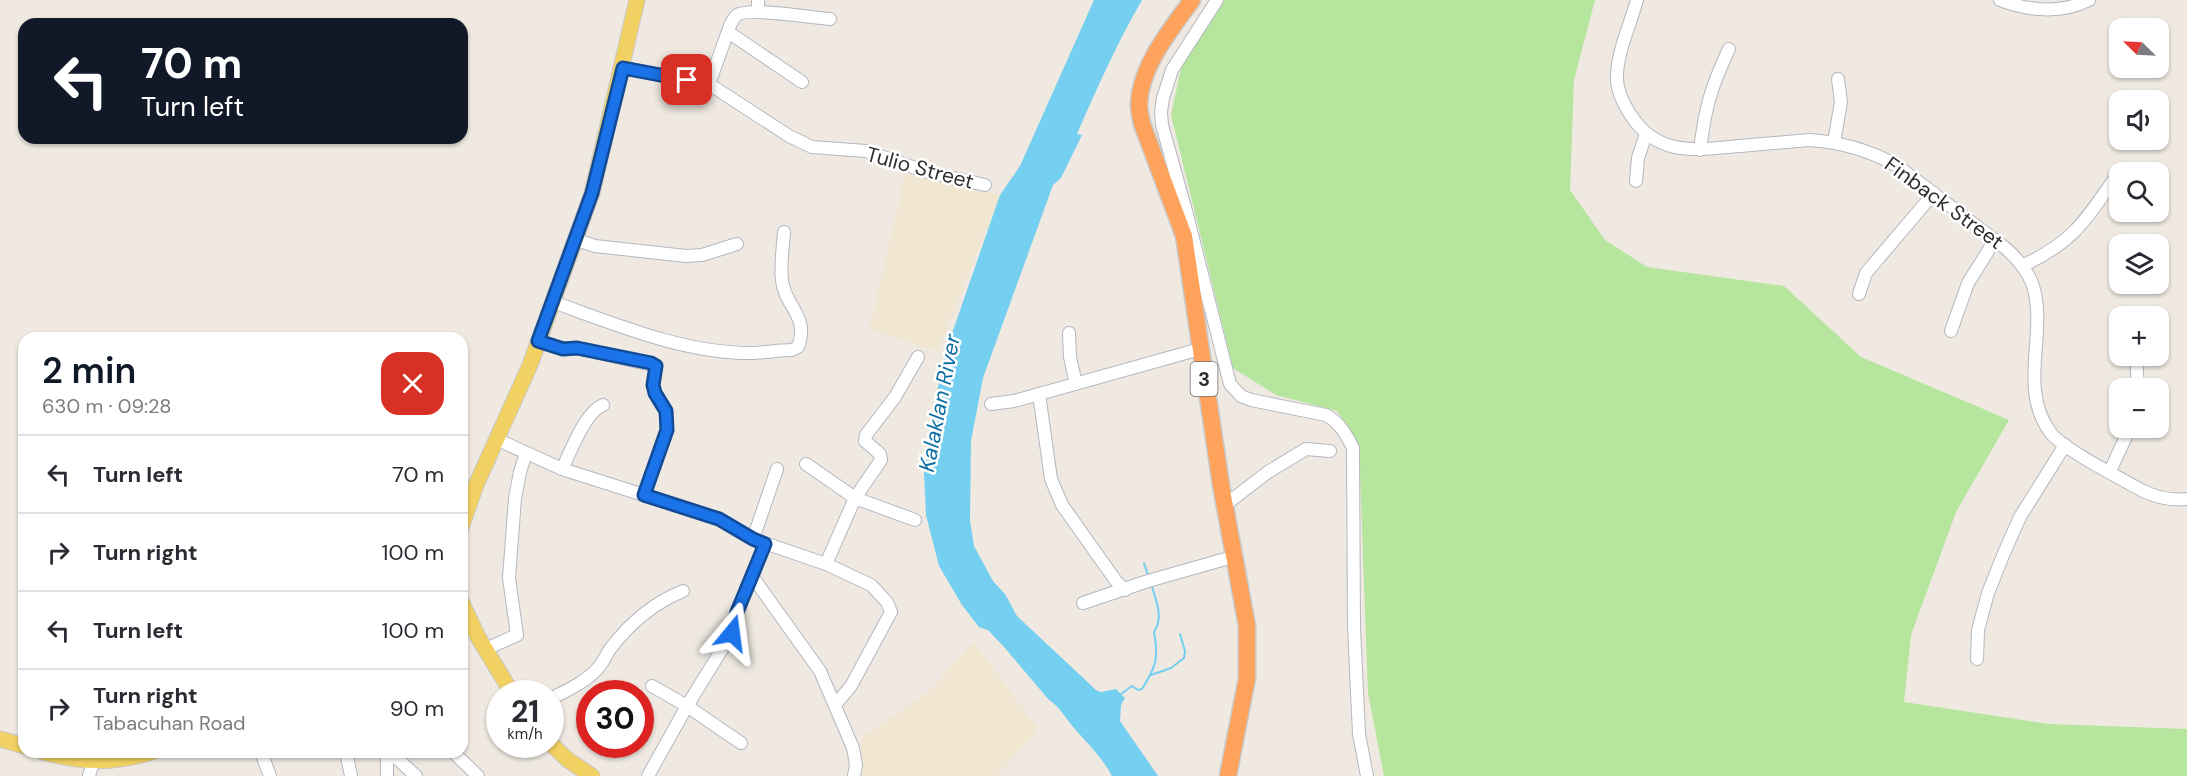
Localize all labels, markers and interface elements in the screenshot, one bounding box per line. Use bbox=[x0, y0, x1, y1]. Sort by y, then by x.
north arrow bbox=[2109, 18, 2169, 78]
map controls bbox=[2109, 18, 2169, 438]
text: 70 m bbox=[141, 36, 242, 91]
icon: left bbox=[42, 42, 120, 120]
pin bbox=[661, 54, 712, 105]
icon: arrive bbox=[670, 63, 703, 96]
text: Turn left bbox=[141, 89, 244, 124]
button: sound bbox=[2109, 90, 2169, 150]
street label: Tulio Street bbox=[863, 140, 977, 196]
street label: Finback Street bbox=[1879, 150, 2009, 256]
button: search bbox=[2109, 162, 2169, 222]
button: layers bbox=[2109, 234, 2169, 294]
button: + bbox=[2109, 306, 2169, 366]
water label: Kalaklan River bbox=[912, 331, 967, 474]
text: 2 min bbox=[42, 347, 136, 394]
button: close bbox=[381, 352, 444, 415]
road number: 3 bbox=[1190, 362, 1218, 396]
button: − bbox=[2109, 378, 2169, 438]
text: 630 m · 09:28 bbox=[42, 393, 171, 419]
icon: left bbox=[42, 458, 75, 491]
text: Turn left bbox=[93, 460, 183, 489]
text: 70 m bbox=[392, 460, 444, 489]
icon: right bbox=[42, 536, 75, 569]
text: Turn right bbox=[93, 538, 198, 567]
text: 100 m bbox=[382, 538, 444, 567]
position arrow bbox=[700, 601, 764, 665]
icon: left bbox=[42, 614, 75, 647]
text: Turn left bbox=[93, 616, 183, 645]
text: 100 m bbox=[382, 616, 444, 645]
speed limit sign: 30 bbox=[576, 680, 654, 758]
text: Turn right bbox=[93, 681, 198, 710]
icon: right bbox=[42, 692, 75, 725]
text: 21 bbox=[511, 692, 539, 731]
text: 90 m bbox=[390, 694, 444, 723]
text: Tabacuhan Road bbox=[93, 710, 246, 736]
text: km/h bbox=[507, 724, 543, 744]

